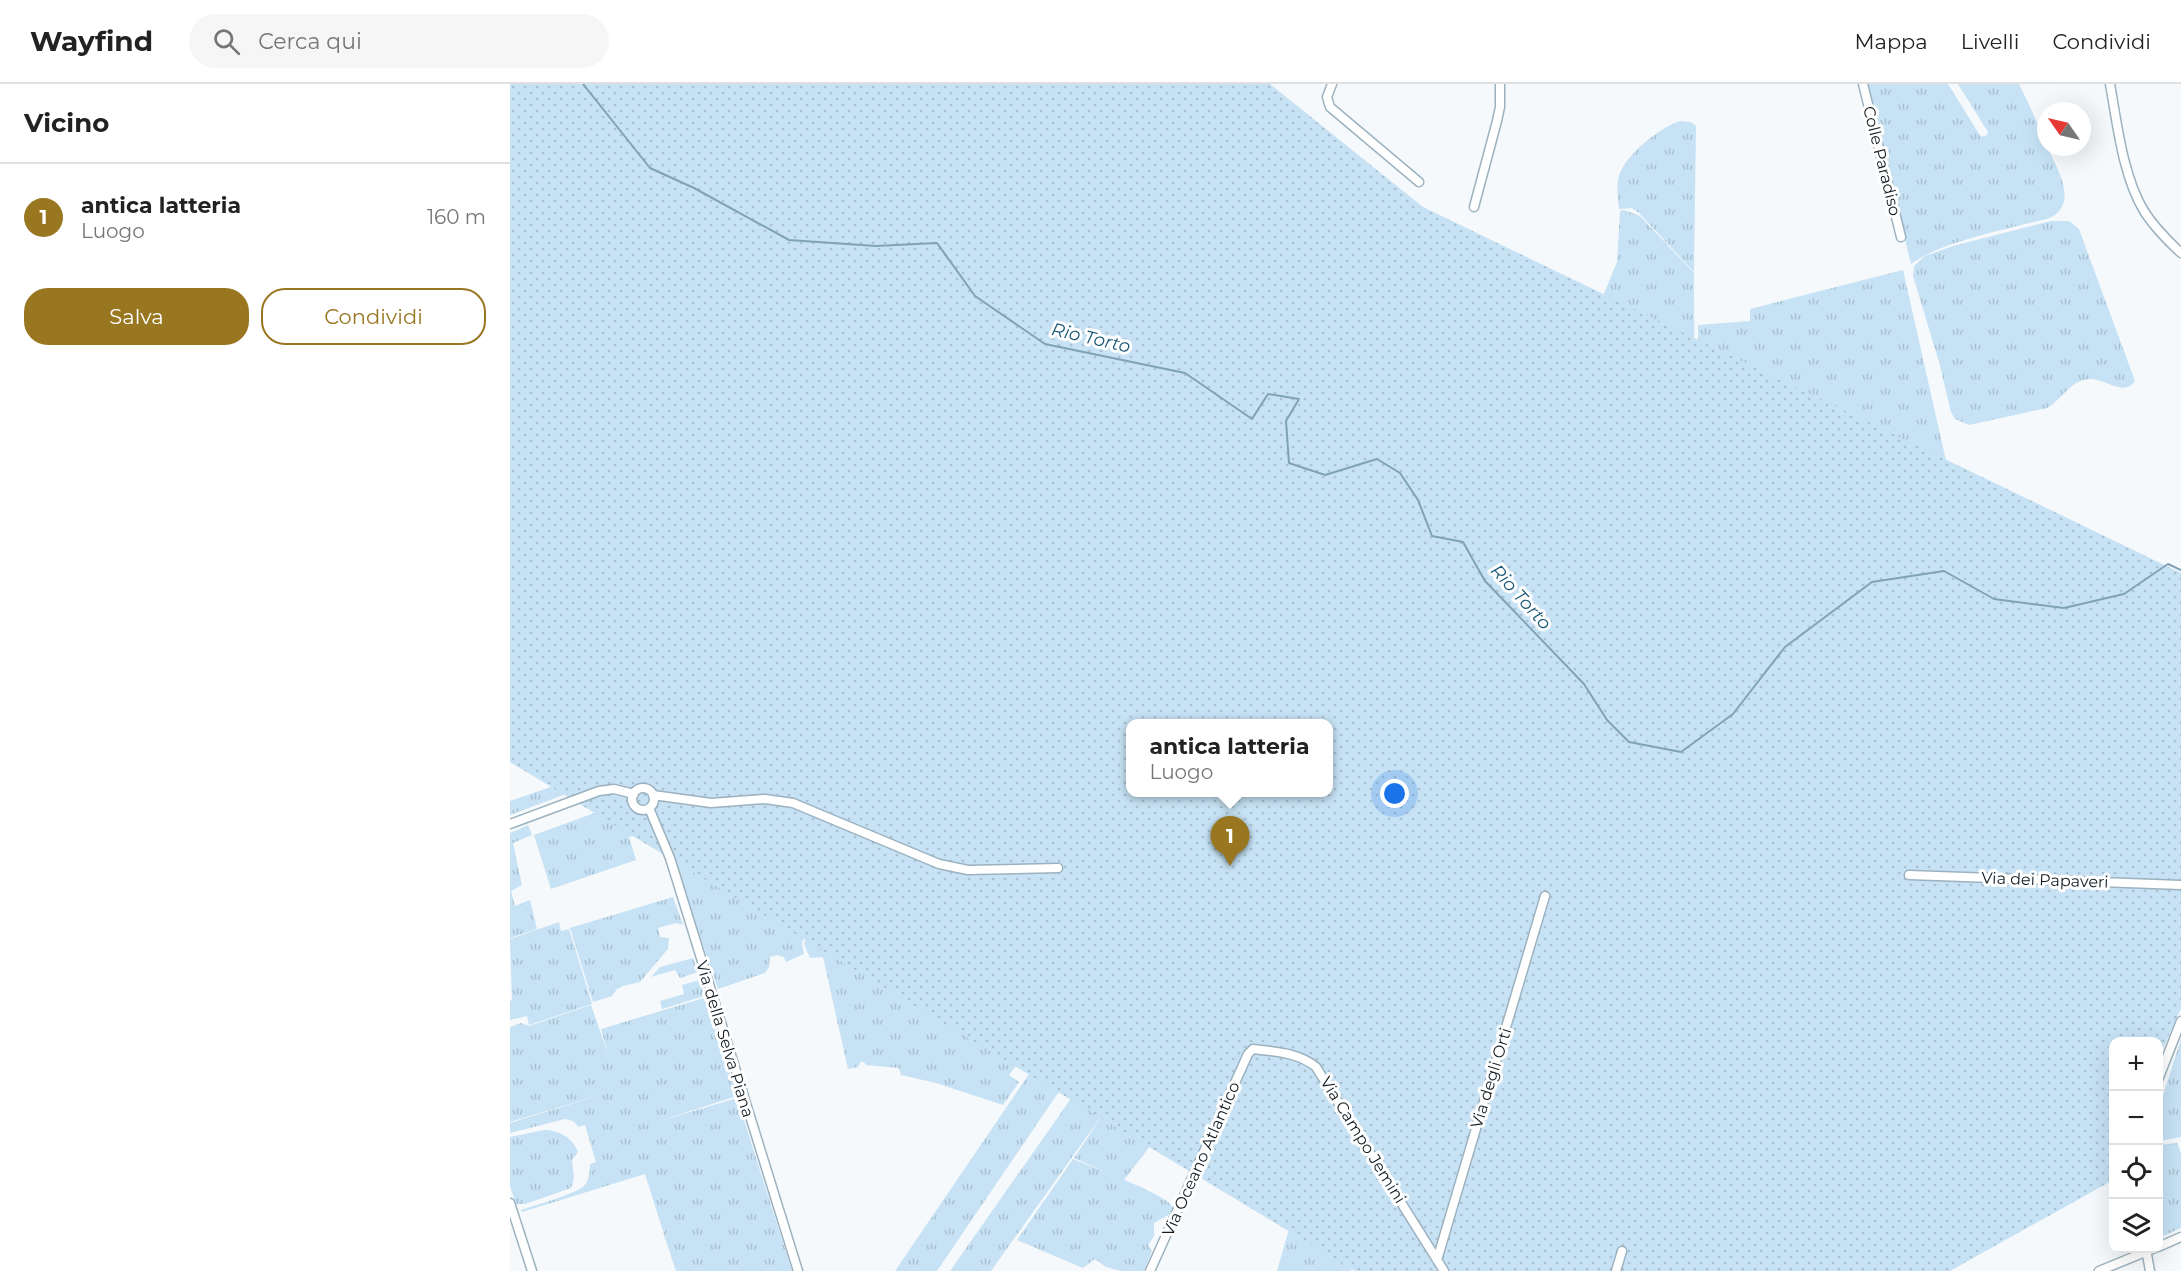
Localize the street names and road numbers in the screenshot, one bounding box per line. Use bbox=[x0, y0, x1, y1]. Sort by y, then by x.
street label: Colle Paradiso bbox=[1859, 104, 1905, 218]
street label: Via dei Papaveri bbox=[1981, 868, 2109, 892]
street label: Via della Selva Piana bbox=[692, 958, 758, 1120]
street label: Via degli Orti bbox=[1467, 1026, 1515, 1130]
street label: Via Campo Jemini bbox=[1316, 1073, 1410, 1207]
street label: Via Oceano Atlantico bbox=[1158, 1079, 1244, 1239]

